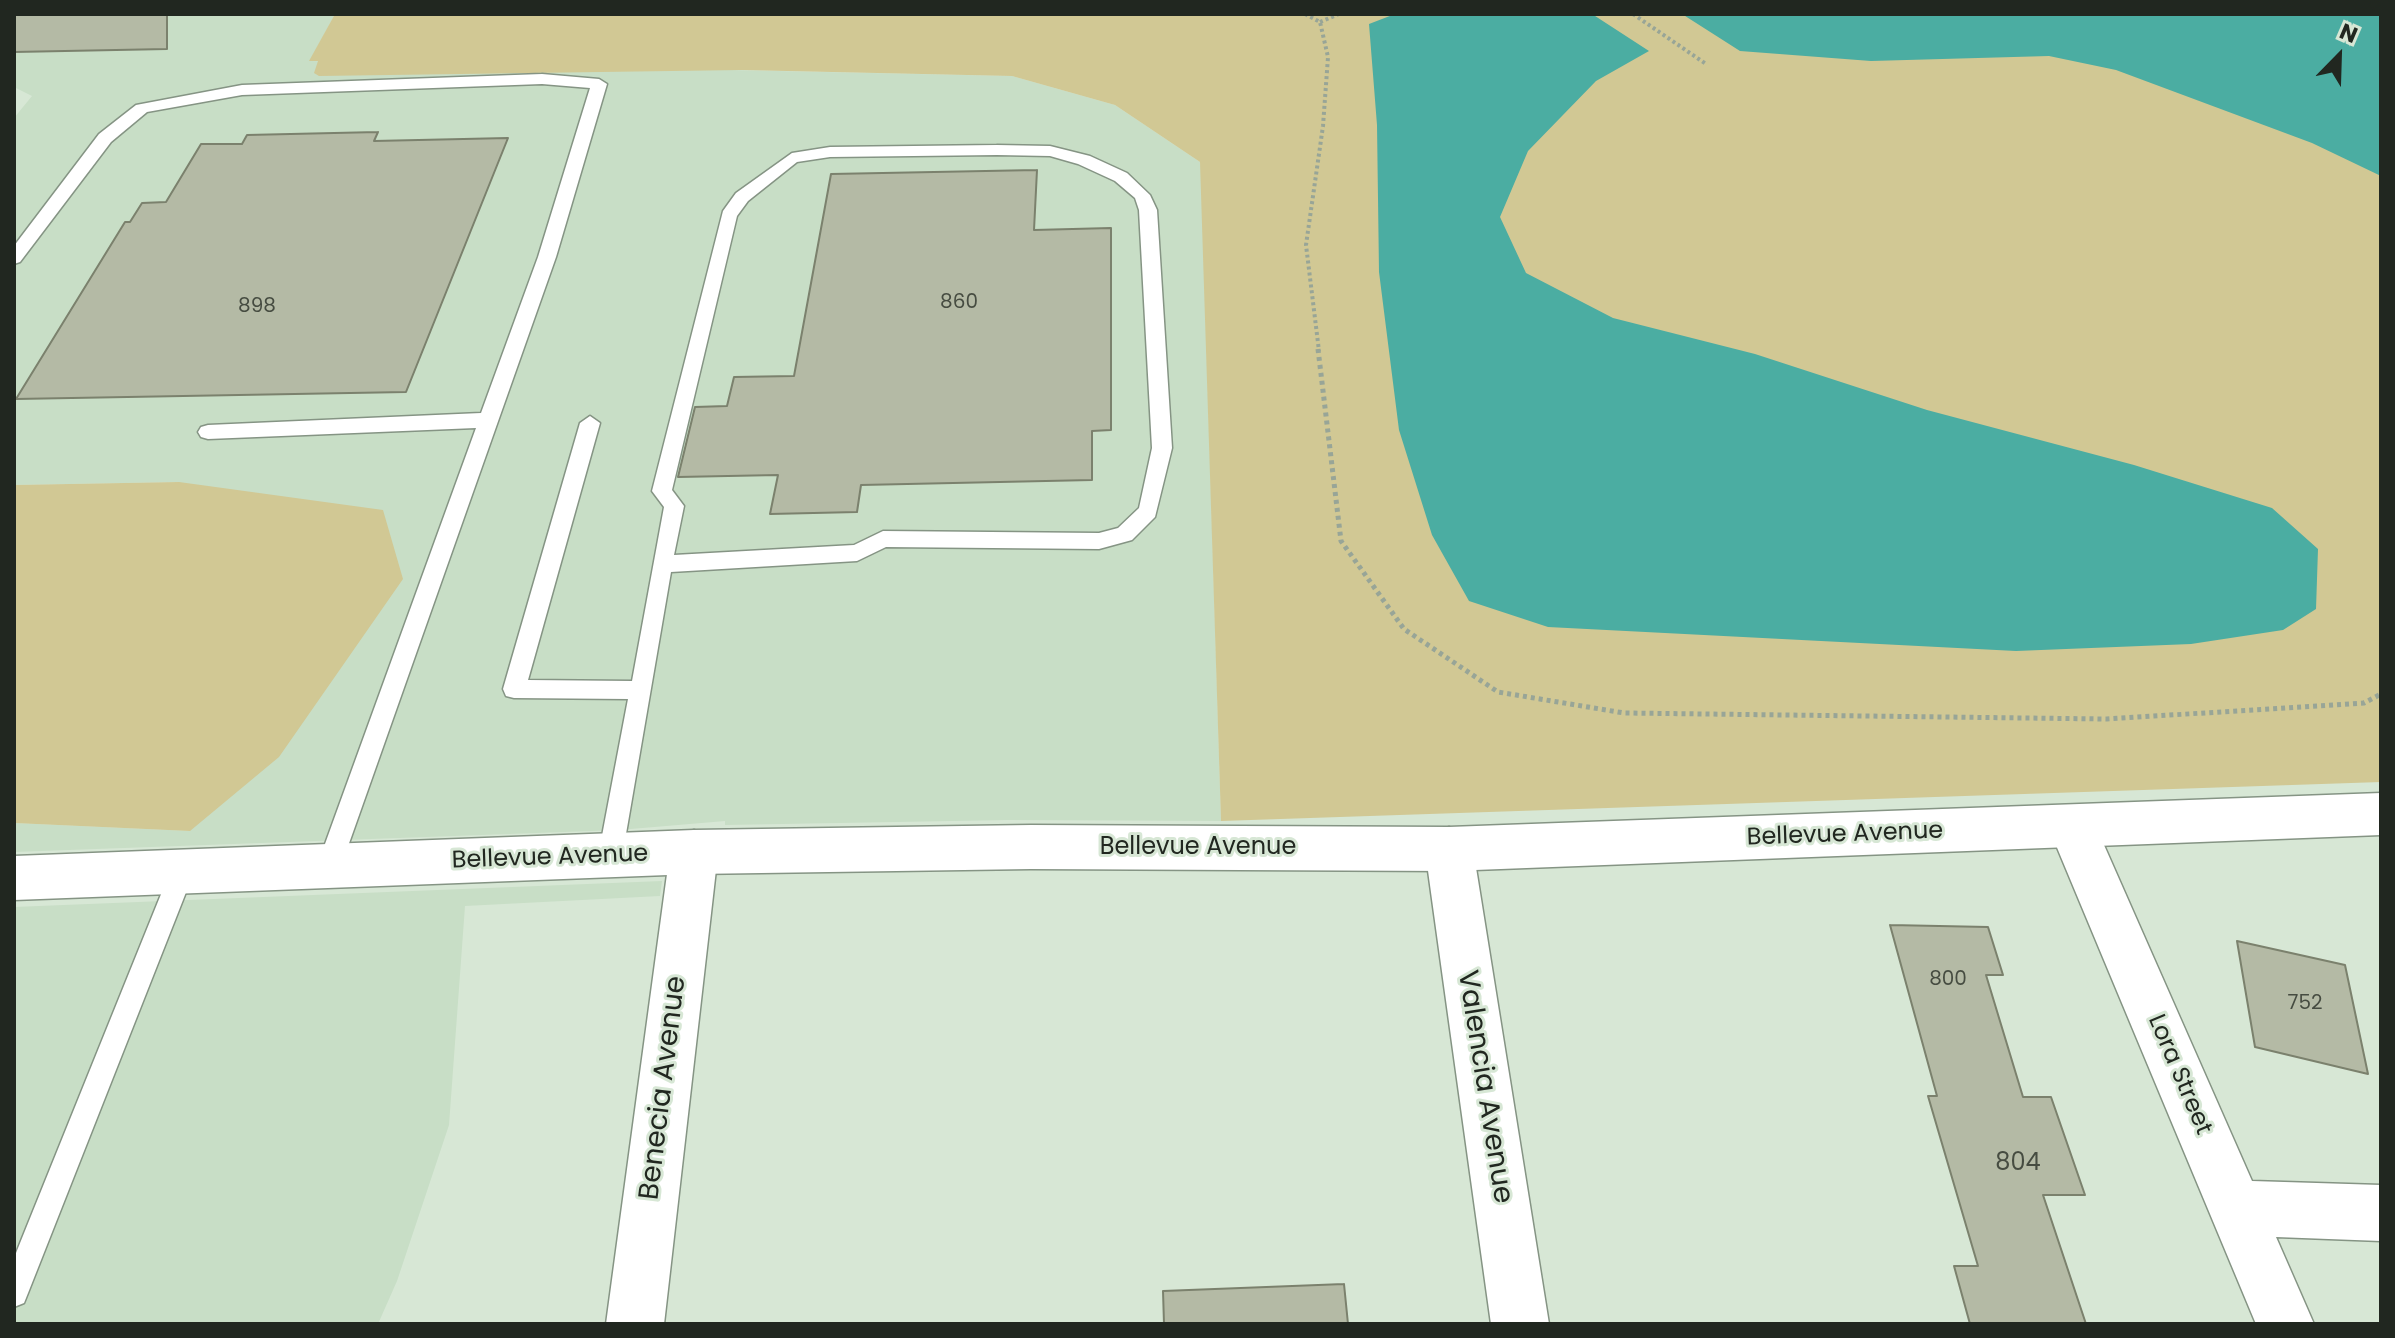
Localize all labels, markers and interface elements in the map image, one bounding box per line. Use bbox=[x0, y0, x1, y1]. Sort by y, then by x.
north arrow bbox=[2299, 16, 2379, 96]
text: N bbox=[2335, 16, 2362, 51]
house number: 860 bbox=[940, 291, 978, 315]
house number: 898 bbox=[238, 295, 276, 319]
street label: Bellevue Avenue bbox=[1746, 817, 1944, 853]
street label: Bellevue Avenue bbox=[1100, 834, 1296, 862]
street label: Bellevue Avenue bbox=[451, 840, 649, 876]
street label: Valencia Avenue bbox=[1449, 968, 1519, 1206]
house number: 800 bbox=[1929, 968, 1967, 992]
street label: Benecia Avenue bbox=[634, 974, 694, 1202]
house number: 752 bbox=[2288, 992, 2322, 1016]
street label: Lora Street bbox=[2141, 1011, 2217, 1139]
house number: 804 bbox=[1995, 1150, 2041, 1178]

